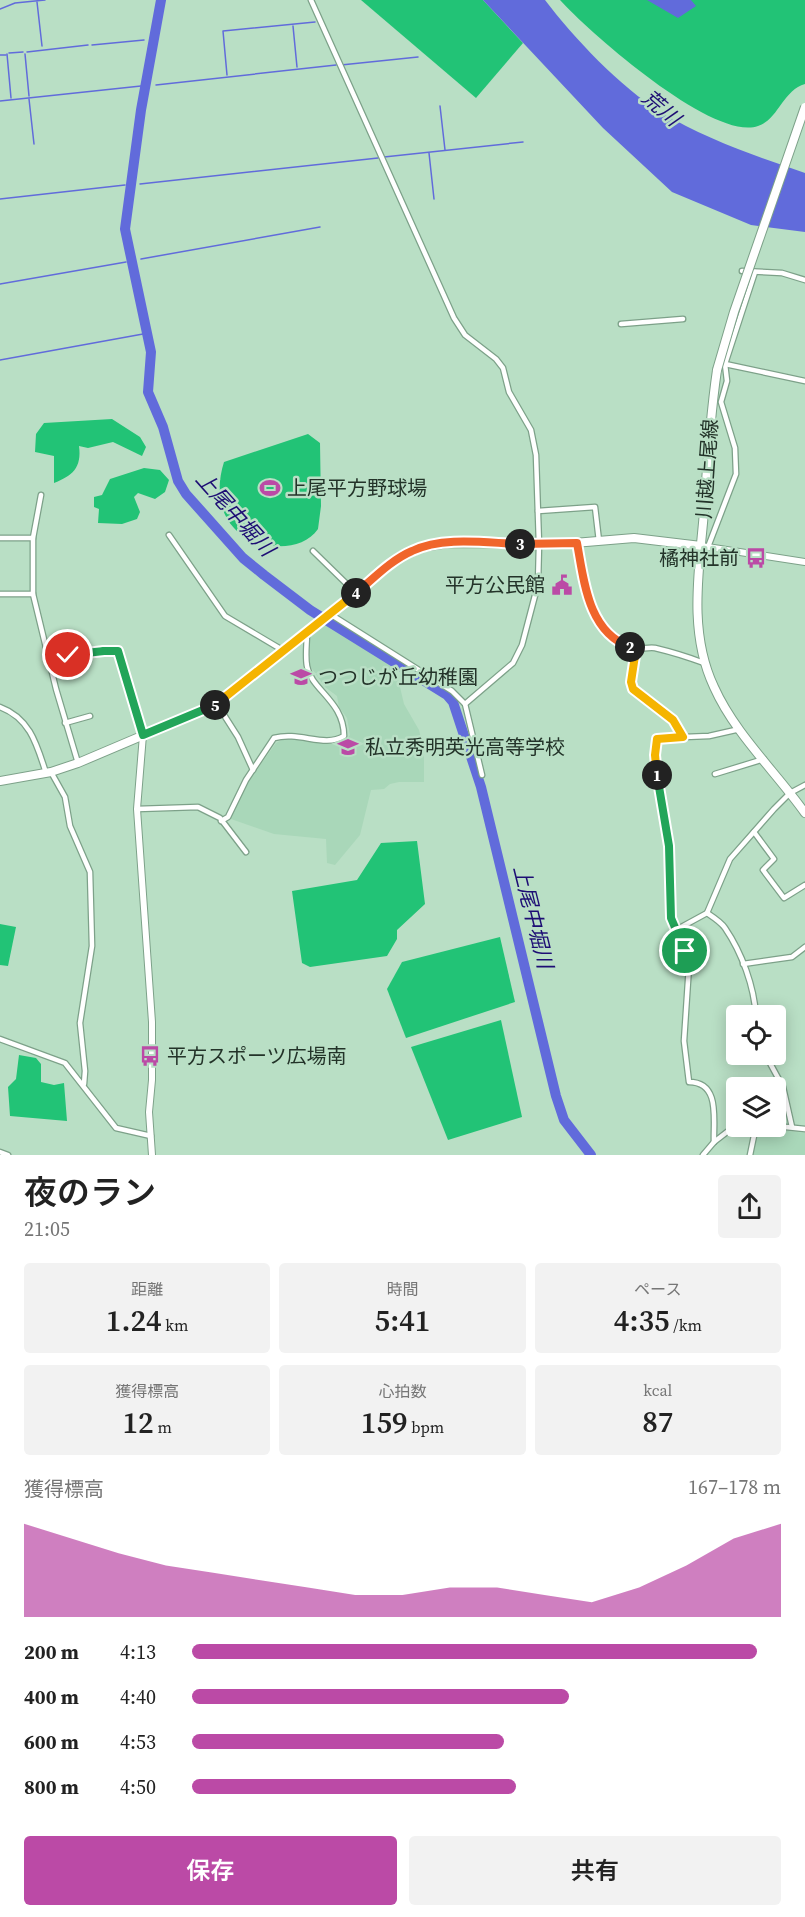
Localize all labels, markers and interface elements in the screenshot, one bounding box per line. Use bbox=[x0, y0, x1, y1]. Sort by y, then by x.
water label: 荒川 bbox=[636, 83, 688, 134]
street label: 川越上尾線 bbox=[690, 418, 724, 520]
water label: 上尾中堀川 bbox=[189, 465, 283, 564]
place label: 上尾平方野球場 bbox=[287, 474, 427, 502]
sports icon: 上尾平方野球場 bbox=[258, 476, 282, 500]
pin: 3 bbox=[505, 529, 535, 559]
text: 3 bbox=[516, 533, 524, 555]
place label: 橘神社前 bbox=[659, 544, 739, 572]
bus stop icon: 橘神社前 bbox=[744, 546, 768, 570]
place label: 平方公民館 bbox=[445, 571, 545, 599]
public building icon: 平方公民館 bbox=[550, 573, 574, 597]
pin: 4 bbox=[341, 578, 371, 608]
text: 4 bbox=[352, 582, 360, 604]
pin bbox=[42, 629, 93, 680]
pin: 2 bbox=[615, 632, 645, 662]
text: 2 bbox=[626, 636, 634, 658]
icon: check bbox=[51, 638, 84, 671]
place label: つつじが丘幼稚園 bbox=[318, 663, 478, 691]
school or university icon: つつじが丘幼稚園 bbox=[289, 665, 313, 689]
pin: 5 bbox=[200, 690, 230, 720]
text: 5 bbox=[211, 694, 219, 716]
place label: 私立秀明英光高等学校 bbox=[365, 733, 565, 761]
school or university icon: 私立秀明英光高等学校 bbox=[336, 735, 360, 759]
pin: 1 bbox=[642, 760, 672, 790]
text: 1 bbox=[653, 764, 661, 786]
water label: 上尾中堀川 bbox=[507, 862, 561, 973]
pin bbox=[659, 925, 710, 976]
icon: arrive bbox=[668, 934, 701, 967]
map controls bbox=[726, 1005, 786, 1137]
button: locate bbox=[726, 1005, 786, 1065]
place label: 平方スポーツ広場南 bbox=[167, 1042, 347, 1070]
bus stop icon: 平方スポーツ広場南 bbox=[138, 1044, 162, 1068]
button: layers bbox=[726, 1077, 786, 1137]
text: 夜のラン bbox=[24, 1170, 156, 1215]
button: share bbox=[718, 1175, 781, 1238]
text: 21:05 bbox=[24, 1215, 70, 1243]
text: 距離 bbox=[131, 1278, 163, 1300]
text: 時間 bbox=[386, 1278, 419, 1300]
text: ペース bbox=[634, 1278, 681, 1300]
text: 1.24 bbox=[106, 1300, 162, 1341]
text: 5:41 bbox=[375, 1300, 430, 1341]
text: 4:35 bbox=[614, 1300, 670, 1341]
text: km bbox=[162, 1314, 189, 1336]
text: /km bbox=[670, 1314, 702, 1336]
text: kcal bbox=[643, 1379, 672, 1401]
text: 獲得標高 bbox=[115, 1380, 179, 1402]
text: 心拍数 bbox=[378, 1380, 427, 1402]
text: 87 bbox=[642, 1401, 673, 1442]
text: 12 bbox=[122, 1402, 154, 1443]
text: 159 bbox=[361, 1402, 408, 1443]
text: m bbox=[154, 1416, 172, 1438]
text: bpm bbox=[408, 1416, 444, 1438]
text: 167–178 m bbox=[688, 1473, 781, 1501]
text: 獲得標高 bbox=[24, 1475, 104, 1503]
text: 200 m bbox=[24, 1638, 79, 1666]
text: 4:13 bbox=[120, 1638, 156, 1666]
text: 400 m bbox=[24, 1683, 79, 1711]
text: 4:40 bbox=[120, 1683, 156, 1711]
text: 600 m bbox=[24, 1728, 79, 1756]
text: 4:53 bbox=[120, 1728, 156, 1756]
text: 800 m bbox=[24, 1773, 79, 1801]
text: 4:50 bbox=[120, 1773, 156, 1801]
button: 保存 bbox=[24, 1836, 397, 1905]
button: 共有 bbox=[409, 1836, 781, 1905]

